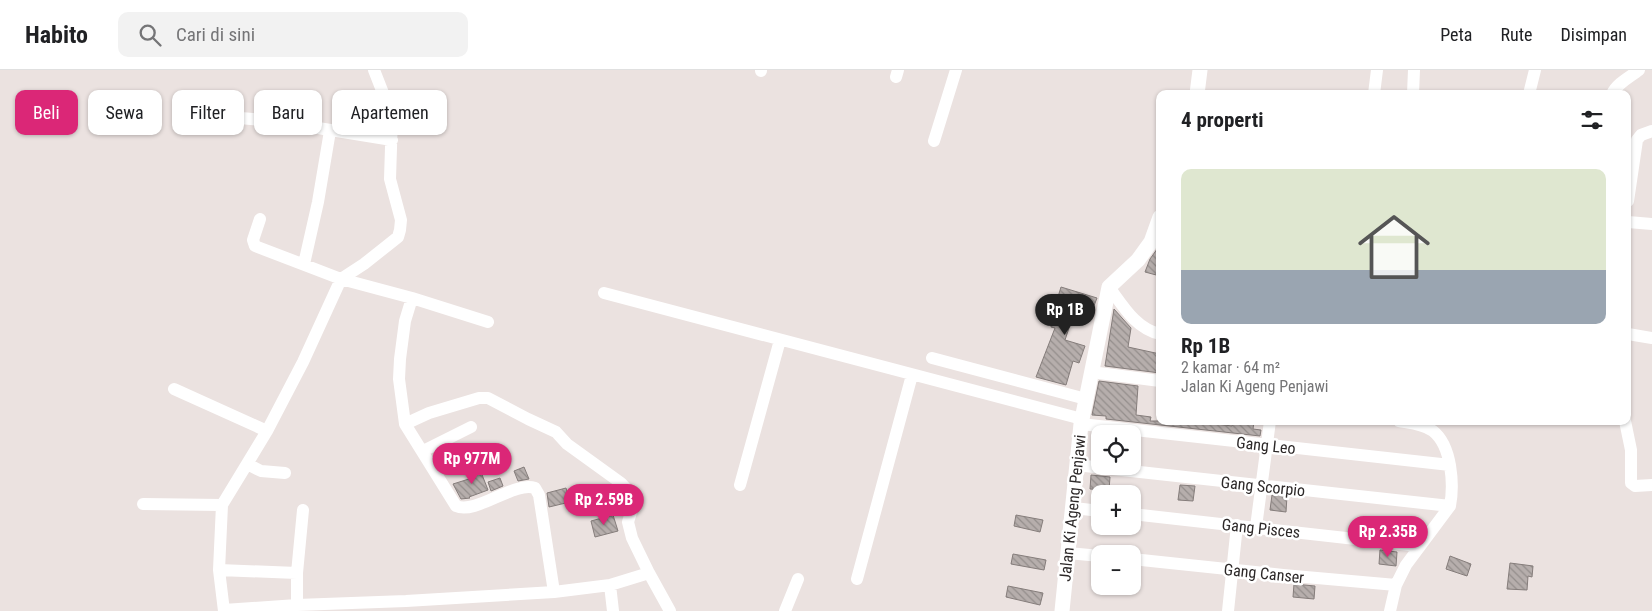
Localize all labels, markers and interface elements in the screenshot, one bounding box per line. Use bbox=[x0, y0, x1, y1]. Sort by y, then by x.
search box bbox=[118, 12, 468, 57]
text: Habito bbox=[25, 21, 88, 49]
icon: search bbox=[136, 21, 164, 49]
text: Cari di sini bbox=[176, 23, 255, 46]
text: Peta bbox=[1440, 24, 1472, 45]
text: Rute bbox=[1500, 24, 1532, 45]
text: Disimpan bbox=[1560, 24, 1627, 45]
chip: Beli bbox=[15, 90, 78, 135]
chip: Sewa bbox=[88, 90, 162, 135]
chip: Filter bbox=[172, 90, 244, 135]
chip: Baru bbox=[254, 90, 322, 135]
chip: Apartemen bbox=[332, 90, 447, 135]
icon: filters bbox=[1578, 106, 1606, 134]
text: 4 properti bbox=[1181, 108, 1264, 132]
icon: home bbox=[1349, 202, 1439, 292]
pin: Rp 1B bbox=[1030, 294, 1100, 336]
text: Rp 1B bbox=[1046, 300, 1084, 319]
text: Rp 1B bbox=[1181, 334, 1230, 358]
text: 2 kamar · 64 m² bbox=[1181, 358, 1280, 377]
text: Jalan Ki Ageng Penjawi bbox=[1181, 377, 1329, 396]
map controls bbox=[1091, 425, 1141, 595]
button: locate bbox=[1091, 425, 1141, 475]
street label: Gang Leo bbox=[1235, 433, 1297, 458]
street label: Jalan Ki Ageng Penjawi bbox=[1055, 434, 1090, 582]
pin: Rp 977M bbox=[426, 442, 518, 485]
text: Rp 977M bbox=[444, 449, 500, 468]
street label: Gang Scorpio bbox=[1220, 473, 1306, 500]
pin: Rp 2.59B bbox=[552, 484, 656, 526]
button: + bbox=[1091, 485, 1141, 535]
text: Rp 2.59B bbox=[575, 490, 633, 509]
street label: Gang Pisces bbox=[1221, 515, 1301, 542]
pin: Rp 2.35B bbox=[1336, 516, 1440, 558]
text: Rp 2.35B bbox=[1359, 522, 1417, 541]
button: − bbox=[1091, 545, 1141, 595]
street label: Gang Canser bbox=[1223, 560, 1305, 587]

